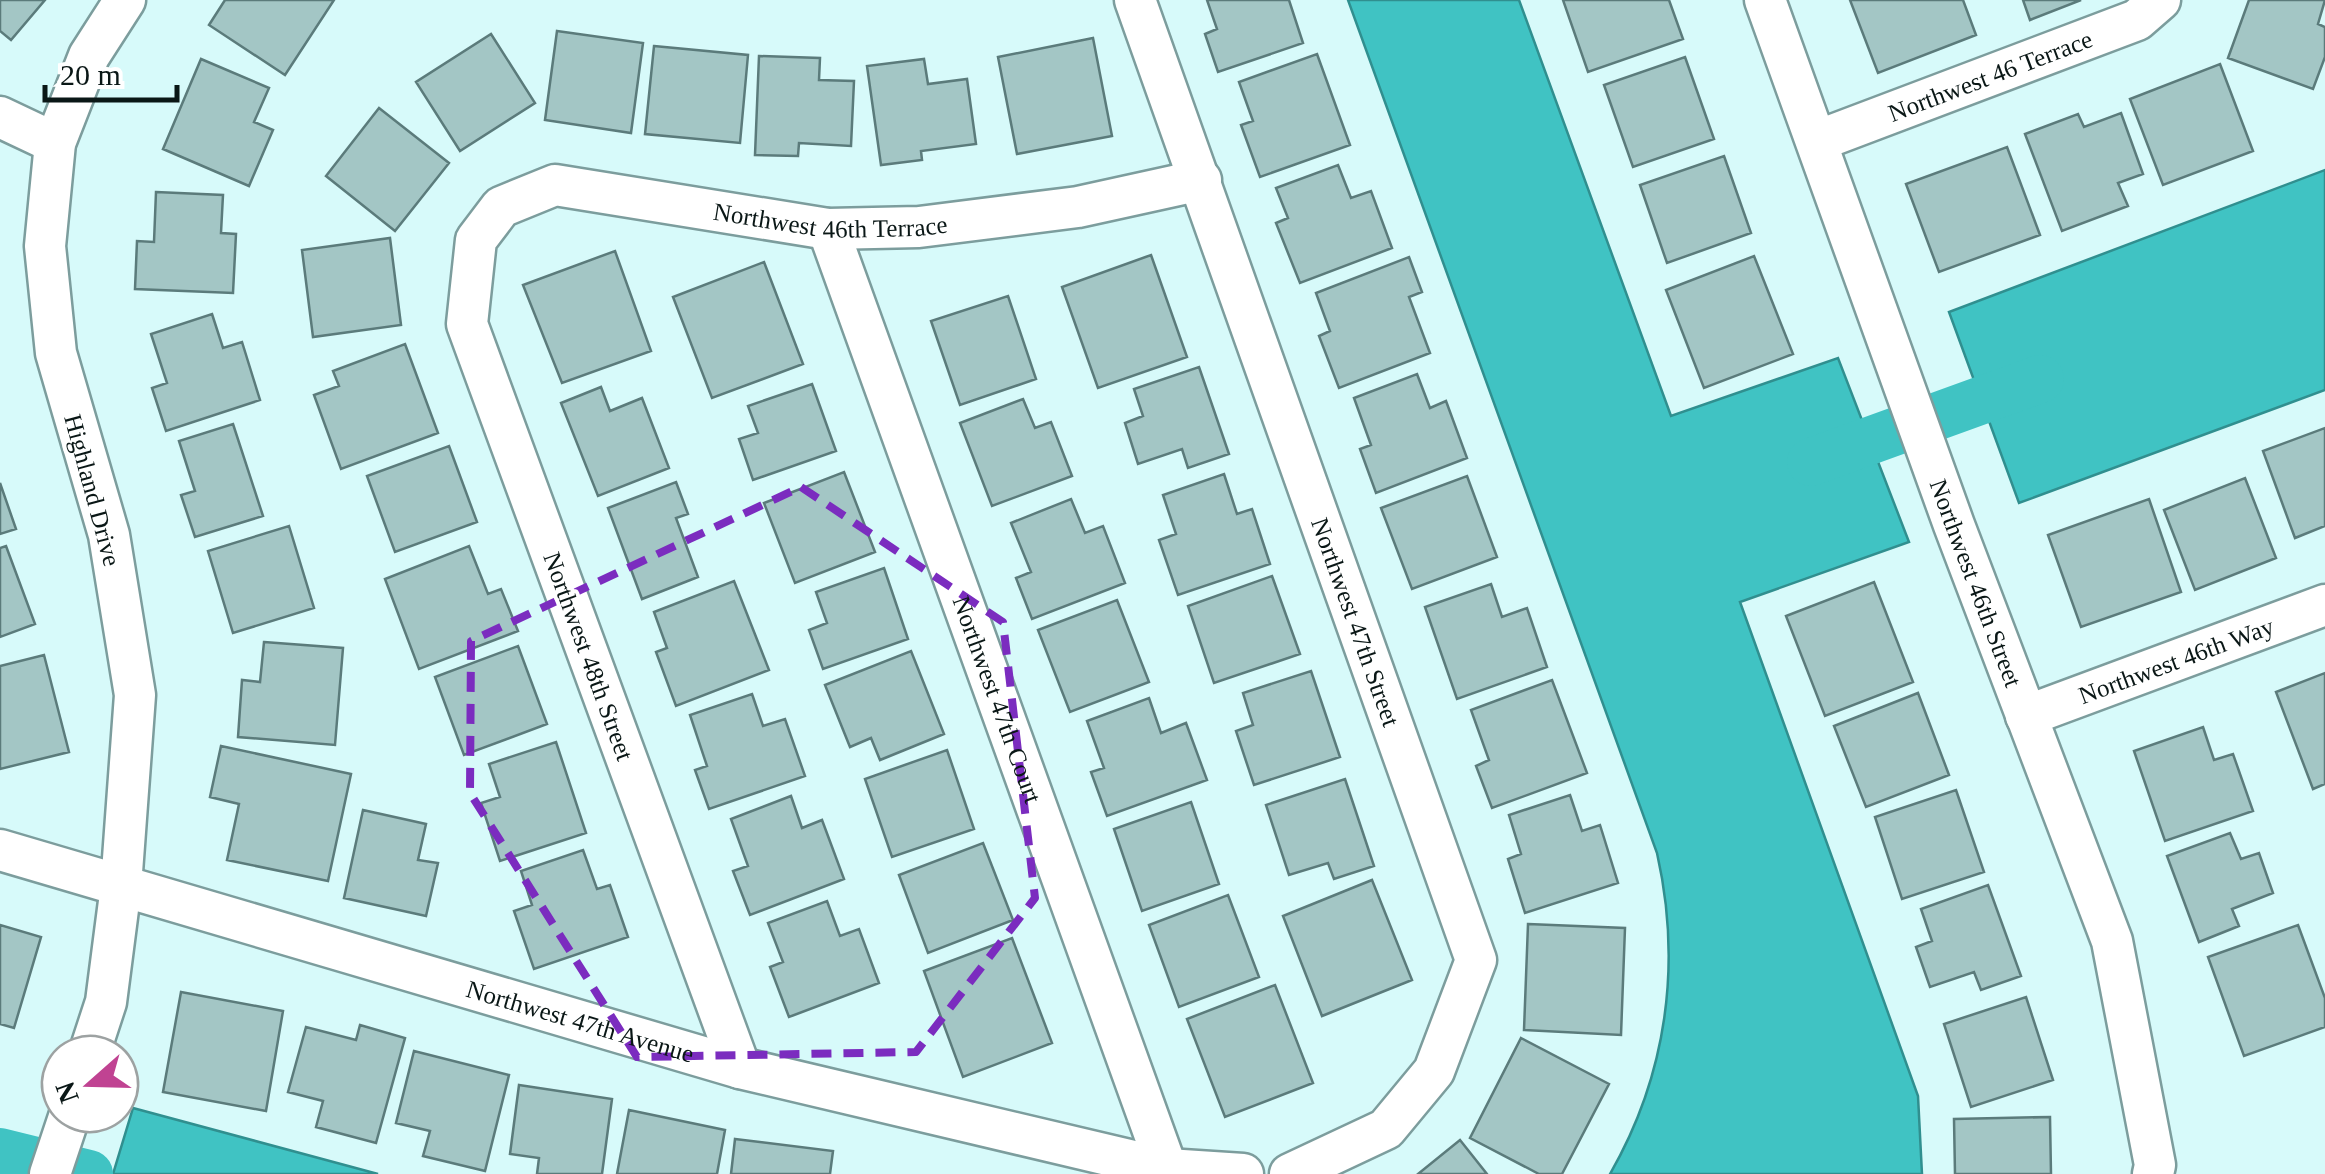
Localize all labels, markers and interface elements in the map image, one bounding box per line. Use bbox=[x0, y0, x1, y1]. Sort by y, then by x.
street label: Northwest 46 Terrace bbox=[1884, 25, 2096, 127]
scale bar bbox=[45, 40, 178, 102]
text: 20 m bbox=[60, 58, 121, 91]
street label: Northwest 46th Terrace bbox=[711, 198, 949, 243]
street label: Highland Drive bbox=[59, 411, 126, 569]
street label: Northwest 46th Street bbox=[1925, 476, 2027, 691]
street label: Northwest 47th Street bbox=[1306, 514, 1405, 730]
street label: Northwest 48th Street bbox=[538, 548, 639, 764]
street label: Northwest 47th Court bbox=[947, 592, 1047, 807]
street label: Northwest 46th Way bbox=[2075, 612, 2278, 709]
street label: Northwest 47th Avenue bbox=[463, 975, 697, 1068]
north arrow bbox=[40, 1034, 140, 1134]
text: N bbox=[49, 1078, 85, 1107]

